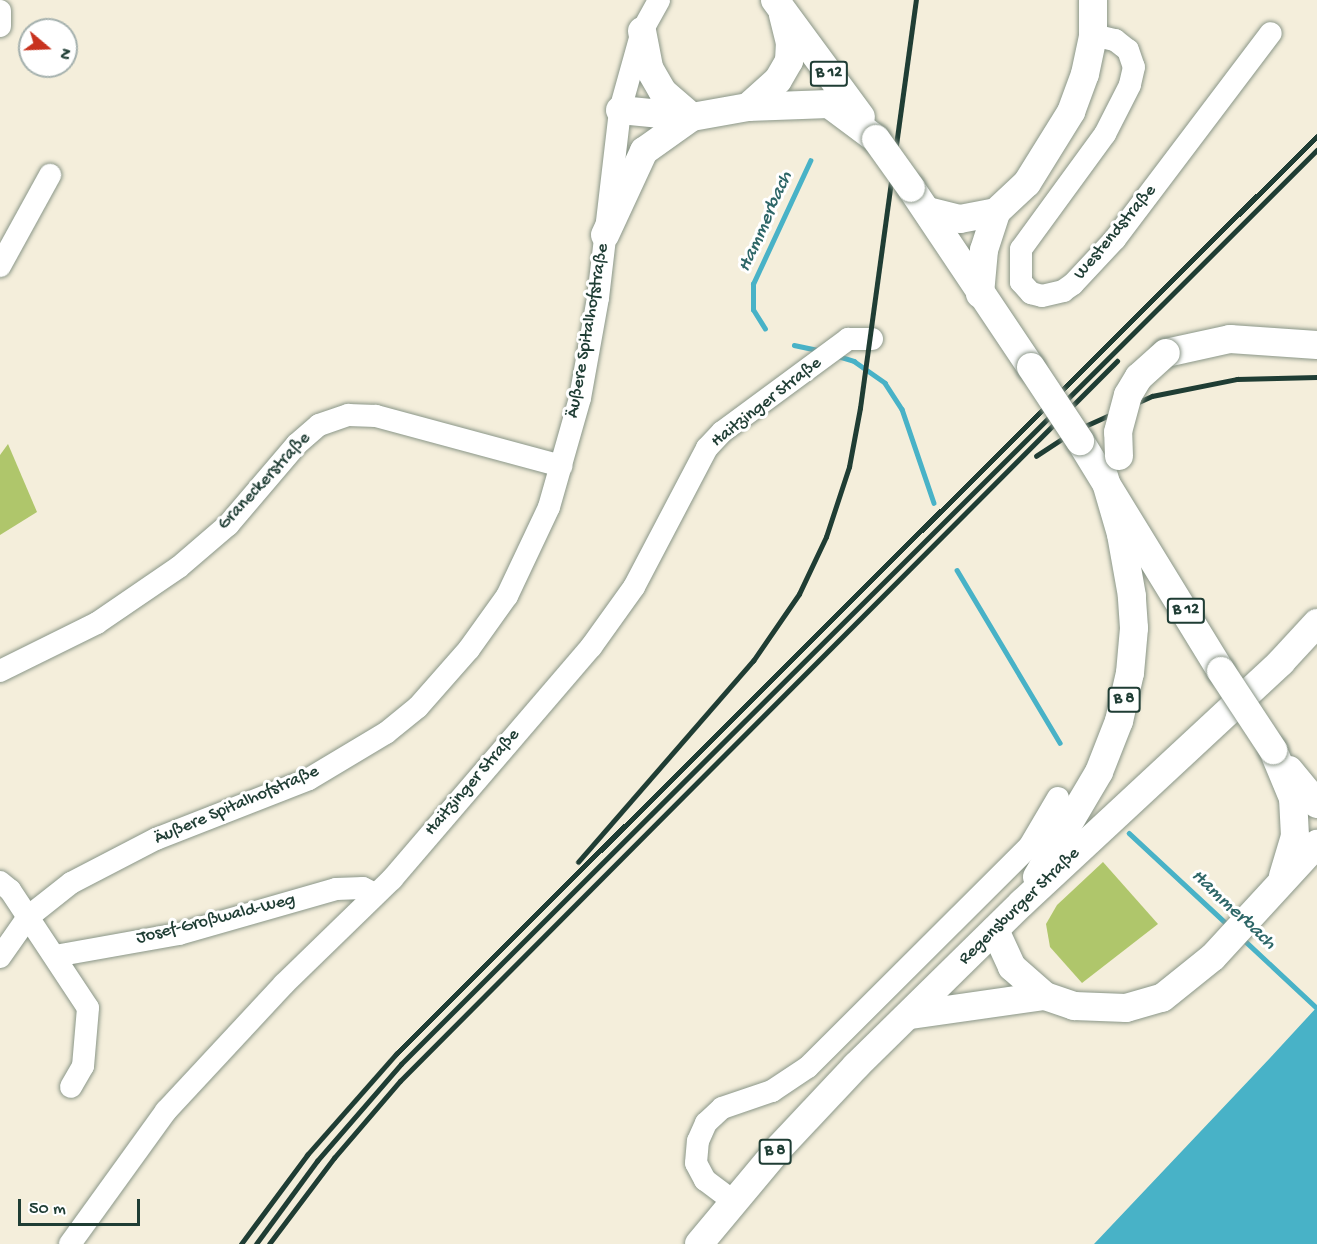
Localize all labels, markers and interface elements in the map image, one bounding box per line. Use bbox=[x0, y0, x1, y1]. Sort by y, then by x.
north arrow bbox=[18, 18, 78, 78]
text: N bbox=[53, 45, 74, 61]
road number: B 12 bbox=[810, 61, 848, 87]
water label: Hammerbach bbox=[733, 168, 799, 276]
street label: Westendstraße bbox=[1070, 181, 1162, 285]
street label: Äußere Spitalhofstraße bbox=[563, 242, 615, 420]
street label: Haitzinger Straße bbox=[707, 353, 827, 453]
street label: Graneckerstraße bbox=[214, 429, 316, 535]
road number: B 12 bbox=[1166, 598, 1206, 624]
road number: B 8 bbox=[1108, 687, 1140, 713]
street label: Haitzinger Straße bbox=[421, 725, 525, 841]
street label: Äußere Spitalhofstraße bbox=[151, 762, 323, 850]
street label: Regensburger Straße bbox=[955, 844, 1085, 970]
water label: Hammerbach bbox=[1185, 865, 1281, 955]
street label: Josef-Großwald-Weg bbox=[134, 890, 298, 950]
road number: B 8 bbox=[758, 1139, 792, 1165]
scale bar bbox=[21, 1187, 142, 1225]
text: 50 m bbox=[29, 1199, 66, 1220]

